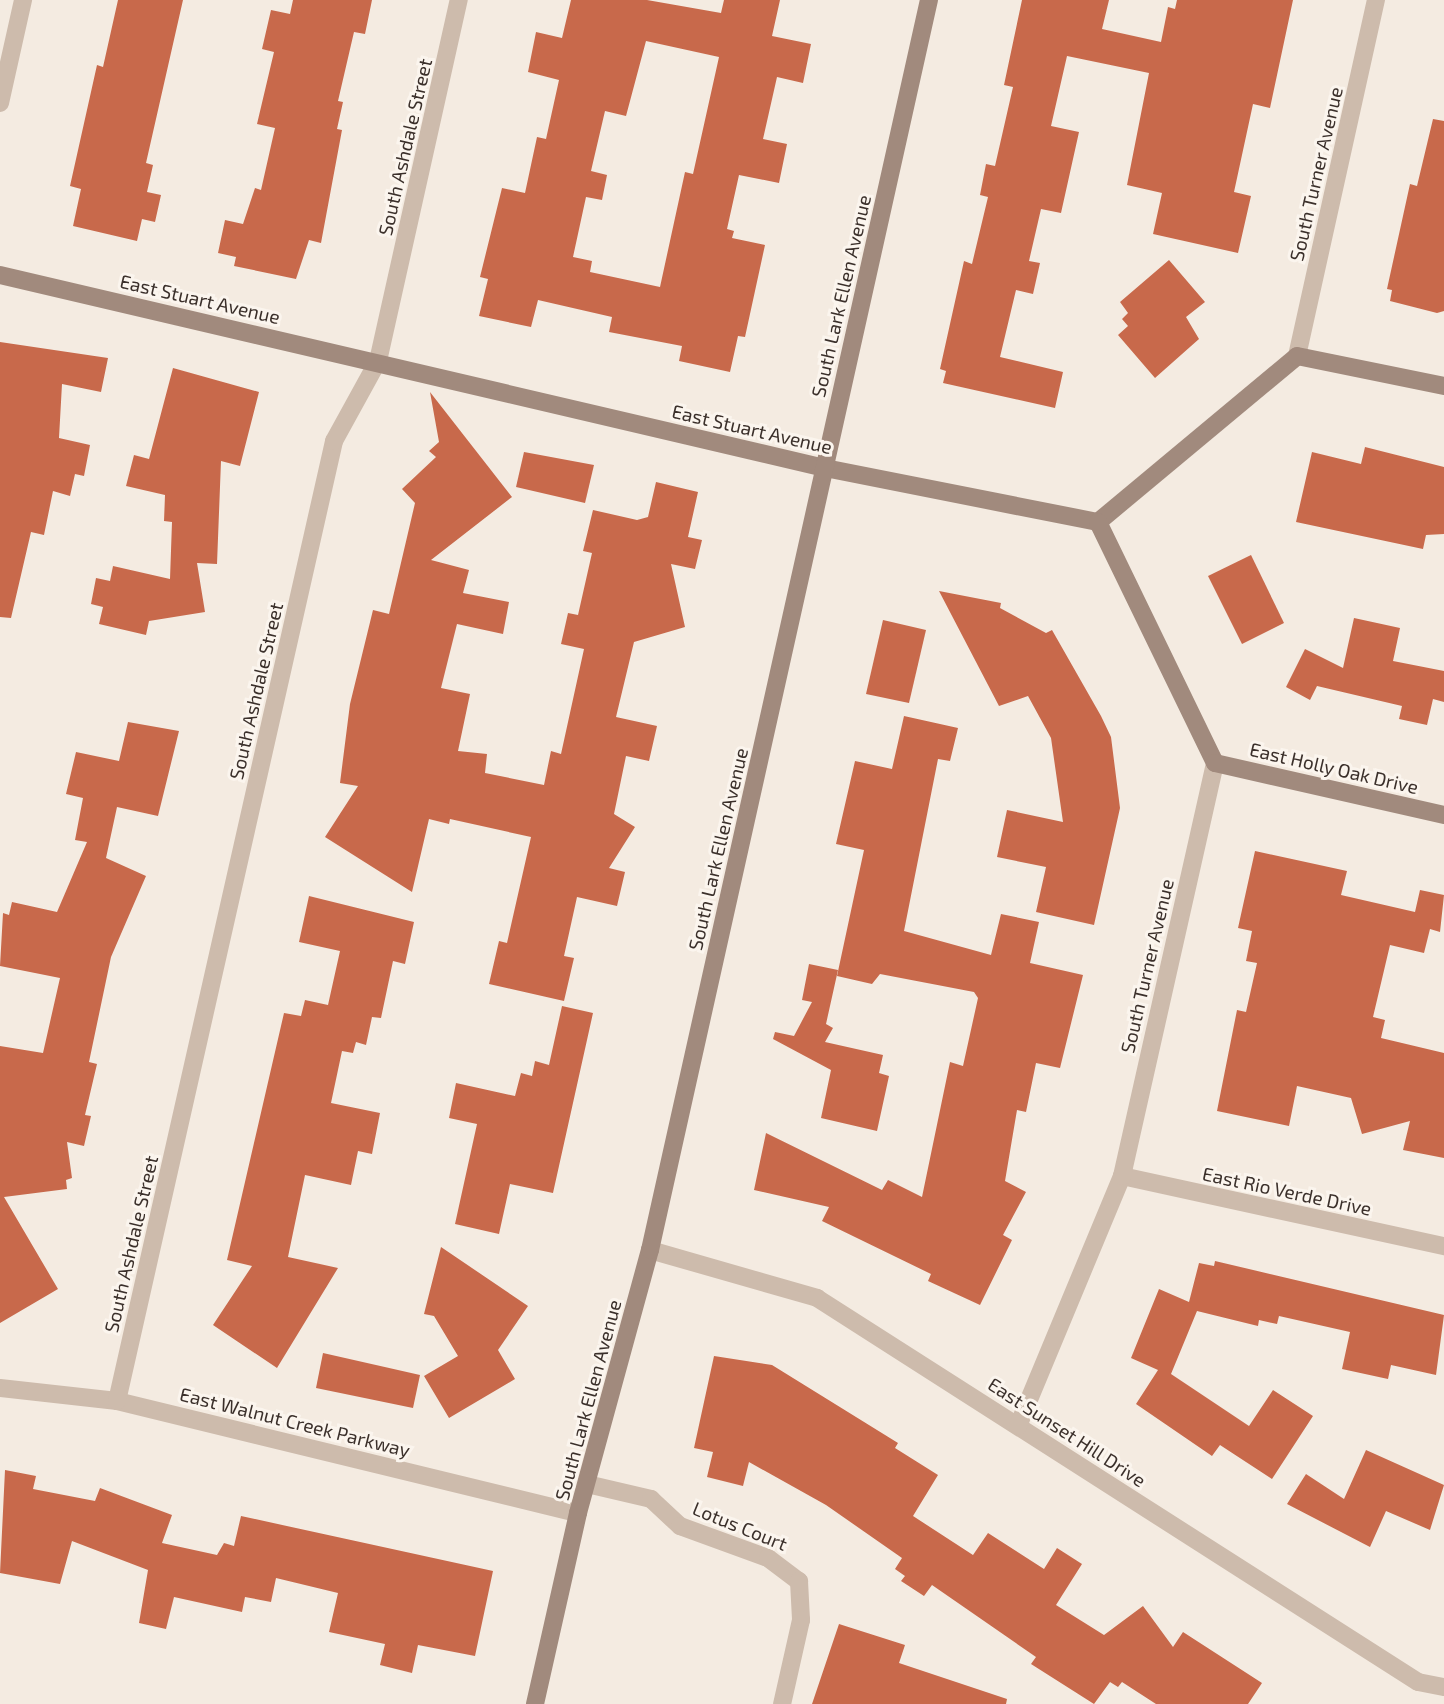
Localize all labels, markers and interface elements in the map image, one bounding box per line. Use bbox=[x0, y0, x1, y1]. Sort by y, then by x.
street label: South Ashdale Street bbox=[373, 56, 437, 238]
street label: South Turner Avenue bbox=[1285, 84, 1347, 264]
street label: South Lark Ellen Avenue bbox=[807, 192, 875, 400]
street label: East Stuart Avenue bbox=[118, 269, 282, 329]
street label: East Stuart Avenue bbox=[670, 399, 834, 459]
street label: South Ashdale Street bbox=[224, 600, 288, 782]
street label: East Holly Oak Drive bbox=[1247, 737, 1421, 799]
street label: South Lark Ellen Avenue bbox=[684, 745, 752, 953]
street label: South Turner Avenue bbox=[1116, 876, 1178, 1056]
street label: South Ashdale Street bbox=[99, 1153, 163, 1335]
street label: East Rio Verde Drive bbox=[1200, 1162, 1374, 1220]
street label: South Lark Ellen Avenue bbox=[550, 1297, 626, 1503]
street label: East Sunset Hill Drive bbox=[984, 1372, 1150, 1492]
street label: East Walnut Creek Parkway bbox=[177, 1382, 413, 1462]
street label: Lotus Court bbox=[689, 1497, 791, 1555]

